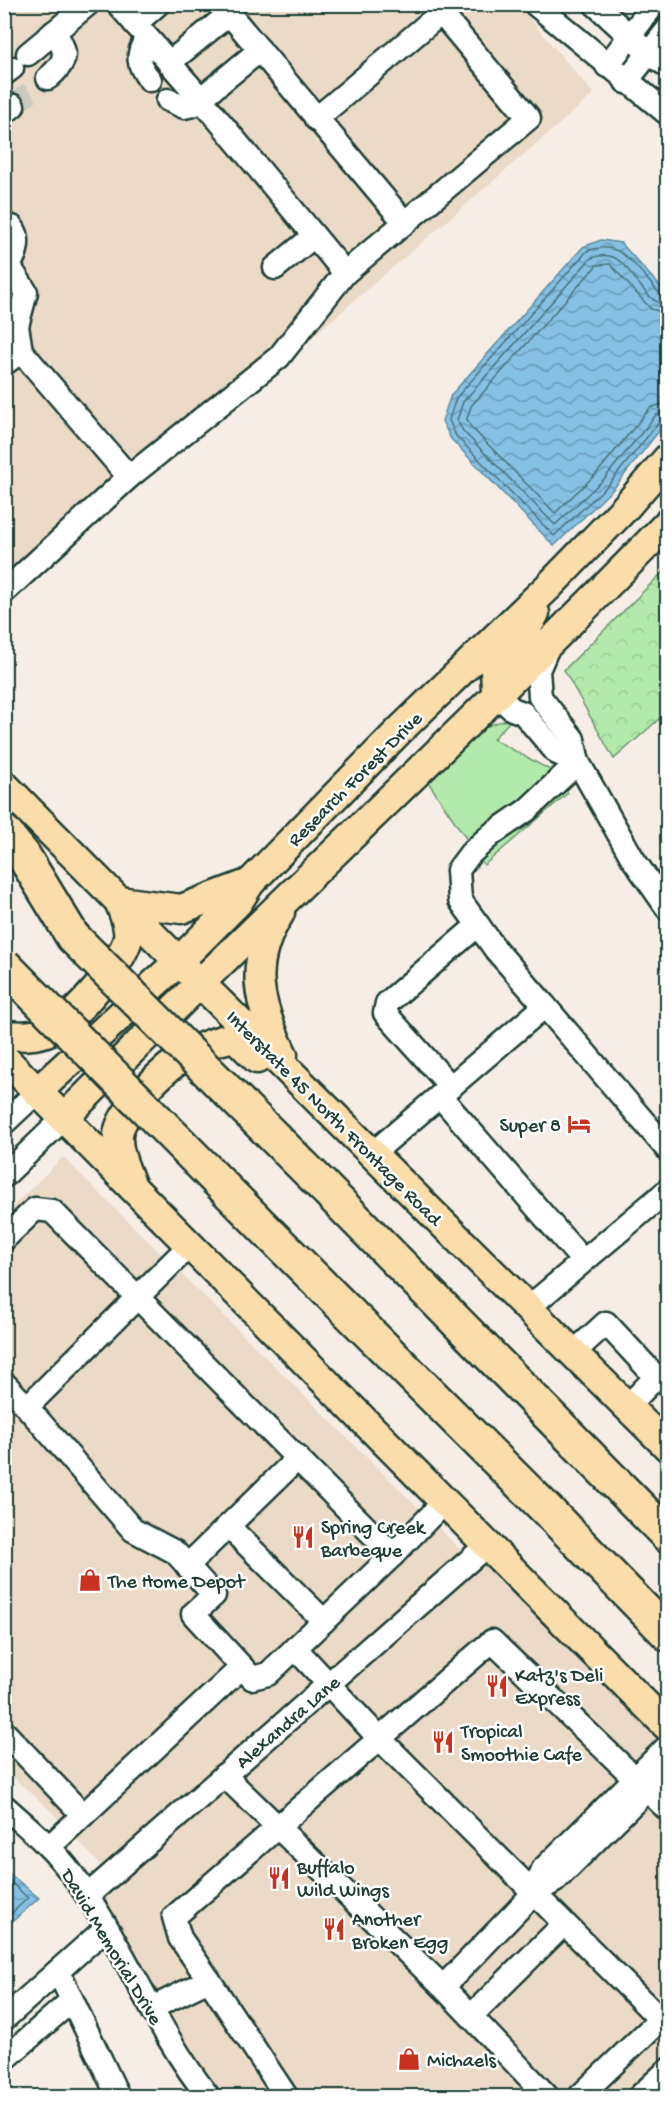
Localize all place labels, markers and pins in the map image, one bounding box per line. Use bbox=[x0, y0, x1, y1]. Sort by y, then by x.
hotel icon: Super 8 bbox=[566, 1111, 592, 1137]
place label: Super 8 bbox=[499, 1116, 561, 1139]
place label: Spring Creek Barbeque bbox=[320, 1518, 427, 1564]
restaurant icon: Spring Creek Barbeque bbox=[290, 1524, 316, 1550]
shop icon: The Home Depot bbox=[77, 1567, 103, 1593]
place label: The Home Depot bbox=[107, 1572, 246, 1595]
place label: Katz's Deli Express bbox=[515, 1666, 603, 1712]
restaurant icon: Katz's Deli Express bbox=[484, 1673, 510, 1699]
place label: Tropical Smoothie Cafe bbox=[460, 1722, 583, 1768]
restaurant icon: Tropical Smoothie Cafe bbox=[430, 1729, 456, 1755]
place label: Buffalo Wild Wings bbox=[296, 1858, 389, 1904]
restaurant icon: Buffalo Wild Wings bbox=[266, 1865, 292, 1891]
place label: Another Broken Egg bbox=[351, 1910, 448, 1956]
restaurant icon: Another Broken Egg bbox=[321, 1916, 347, 1942]
shop icon: Michaels bbox=[396, 2046, 422, 2072]
place label: Michaels bbox=[427, 2051, 497, 2074]

